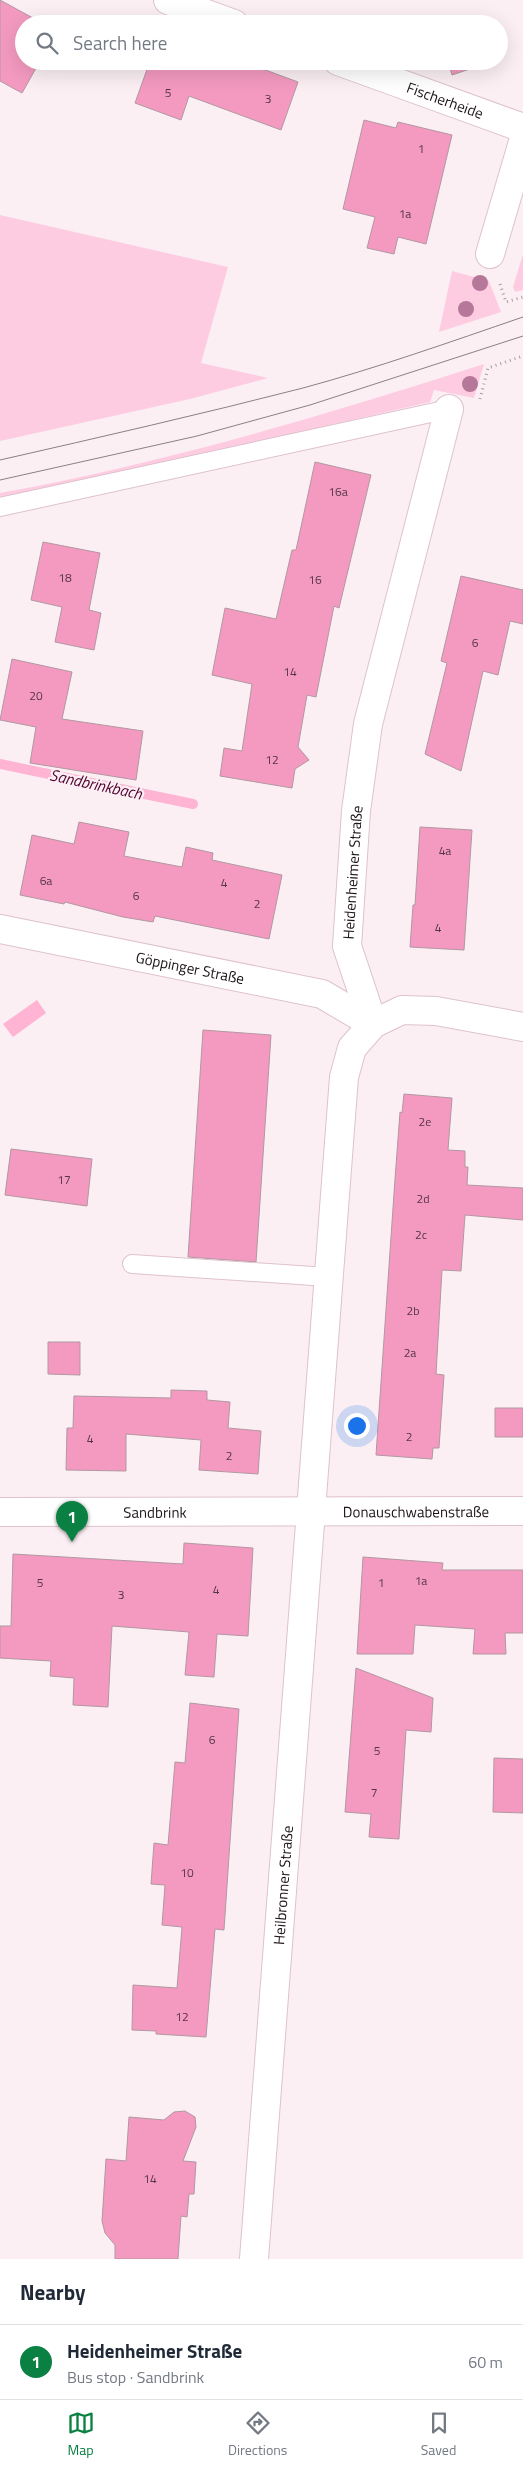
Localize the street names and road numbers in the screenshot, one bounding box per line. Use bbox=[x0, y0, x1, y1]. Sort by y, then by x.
street label: Fischerheide bbox=[404, 75, 487, 124]
street label: Heidenheimer Straße bbox=[336, 804, 368, 940]
street label: Göppinger Straße bbox=[134, 945, 247, 990]
street label: Sandbrink bbox=[123, 1500, 187, 1523]
street label: Donauschwabenstraße bbox=[343, 1500, 489, 1523]
street label: Heilbronner Straße bbox=[266, 1825, 298, 1946]

